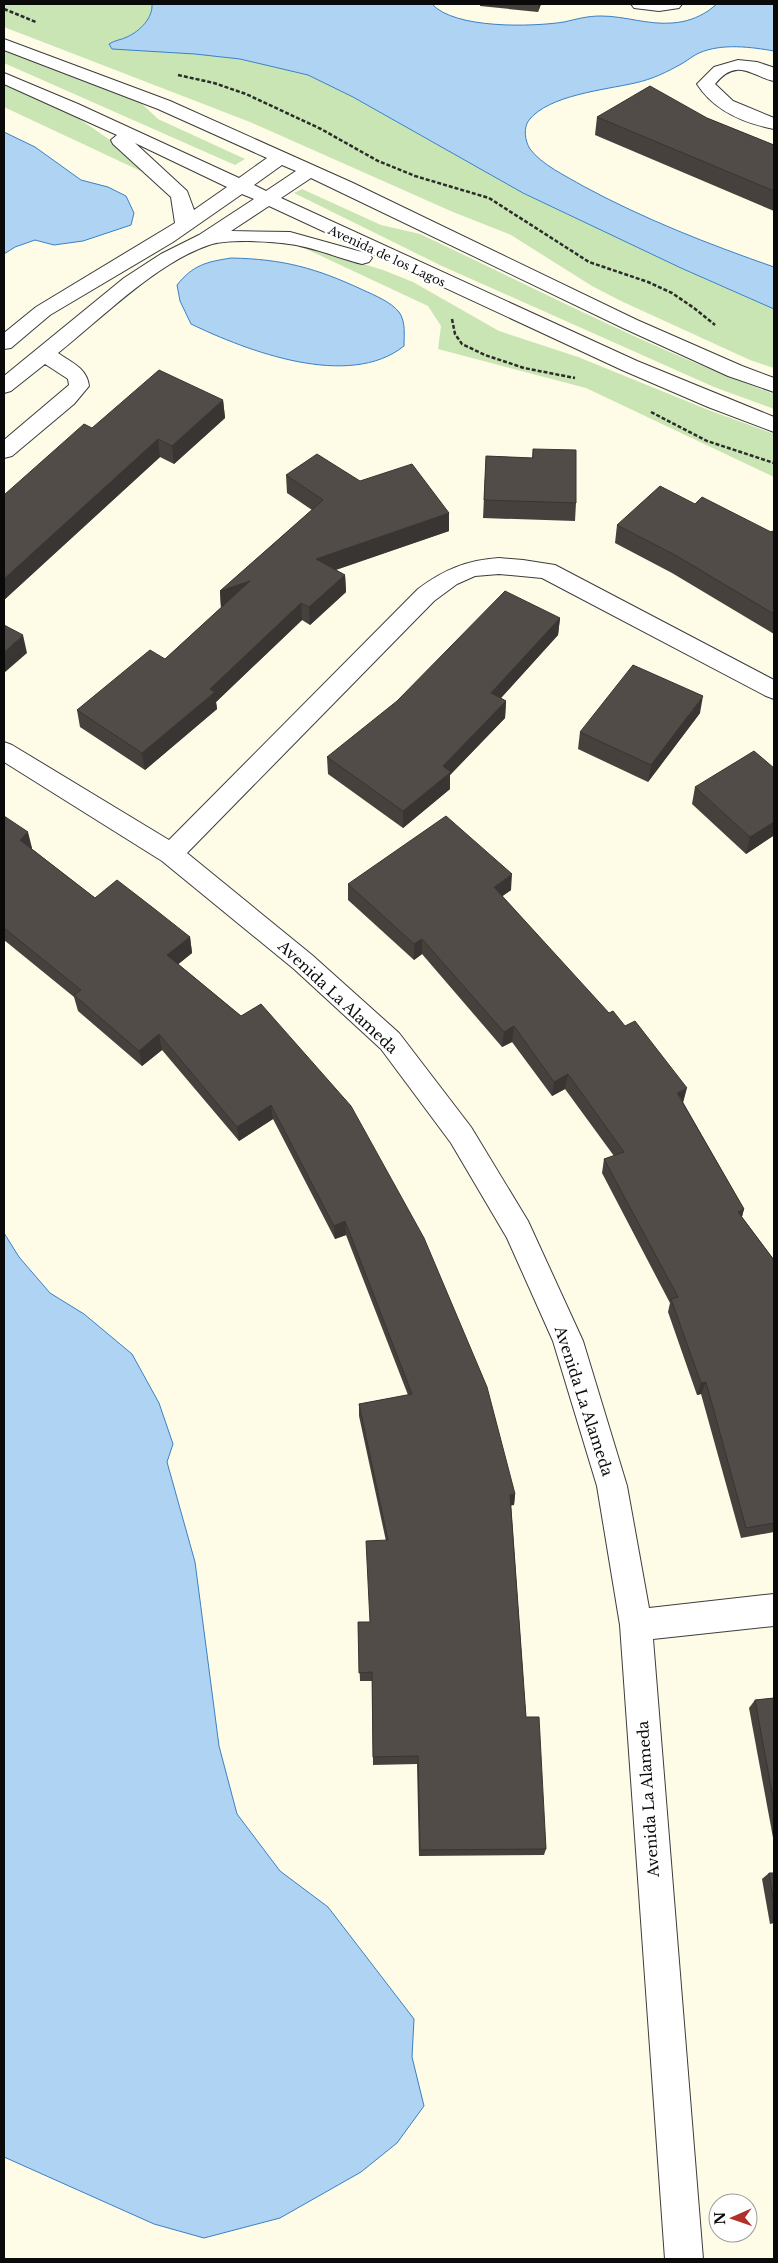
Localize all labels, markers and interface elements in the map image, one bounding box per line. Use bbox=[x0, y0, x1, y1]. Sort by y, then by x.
street label: Avenida de los Lagos bbox=[325, 222, 448, 290]
street label: Avenida La Alameda bbox=[273, 936, 402, 1058]
street label: Avenida La Alameda bbox=[550, 1323, 617, 1479]
street label: Avenida La Alameda bbox=[633, 1719, 663, 1879]
north arrow bbox=[708, 2193, 758, 2243]
text: N bbox=[711, 2212, 729, 2225]

